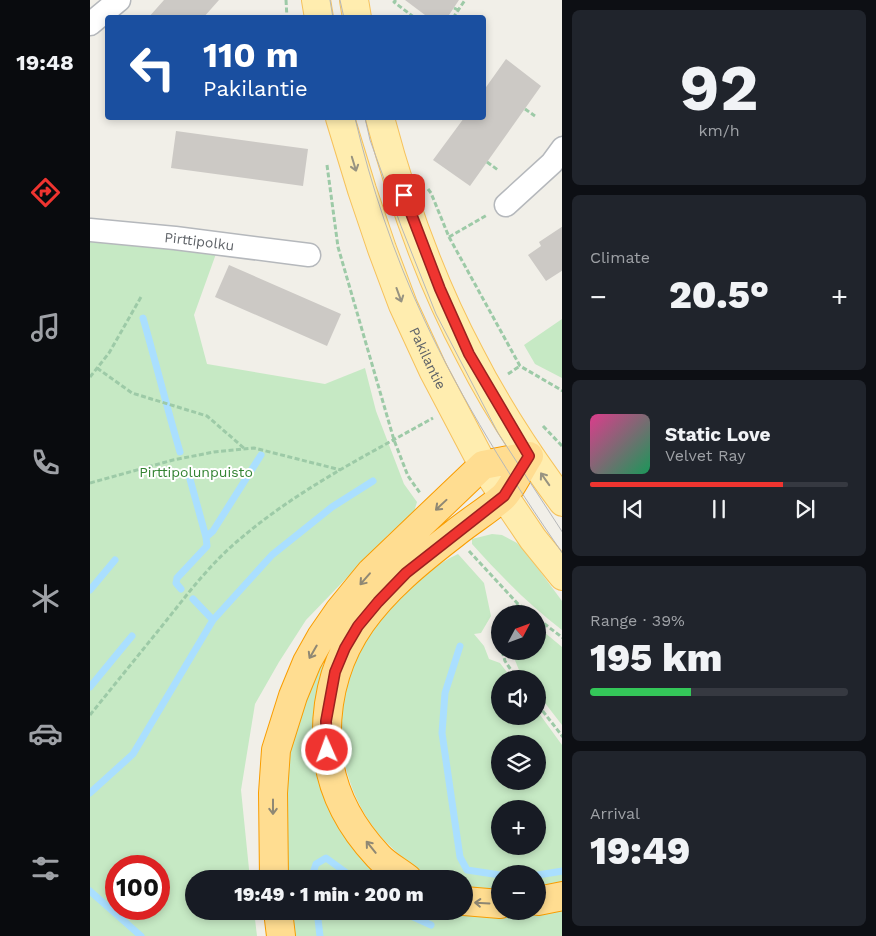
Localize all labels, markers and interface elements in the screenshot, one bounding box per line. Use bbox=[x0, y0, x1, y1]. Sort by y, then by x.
text: 110 m bbox=[203, 34, 299, 76]
icon: left bbox=[120, 35, 185, 100]
text: 19:48 bbox=[16, 50, 74, 75]
text: 92 bbox=[680, 50, 758, 126]
text: Pakilantie bbox=[203, 76, 308, 101]
text: km/h bbox=[698, 121, 740, 140]
one-way arrow bbox=[349, 156, 359, 172]
pin bbox=[383, 174, 425, 216]
icon: directions bbox=[28, 175, 63, 210]
icon: arrive bbox=[390, 181, 418, 209]
street label: Pirttipolku bbox=[164, 229, 235, 253]
text: Climate bbox=[590, 248, 650, 267]
text: 20.5° bbox=[669, 273, 769, 317]
text: − bbox=[590, 280, 607, 313]
text: + bbox=[831, 280, 848, 313]
one-way arrow bbox=[395, 286, 404, 302]
icon: music bbox=[28, 310, 63, 345]
street label: Pakilantie bbox=[406, 325, 450, 392]
text: Static Love bbox=[665, 423, 770, 446]
icon: phone bbox=[28, 445, 63, 480]
text: Velvet Ray bbox=[665, 446, 745, 465]
park label: Pirttipolunpuisto bbox=[139, 464, 253, 480]
one-way arrow bbox=[540, 473, 551, 486]
icon: previous bbox=[619, 495, 647, 523]
icon: pause bbox=[705, 495, 733, 523]
icon: next bbox=[791, 495, 819, 523]
one-way arrow bbox=[435, 498, 448, 510]
one-way arrow bbox=[360, 572, 371, 585]
icon: climate bbox=[28, 581, 63, 616]
north arrow bbox=[491, 605, 546, 660]
map controls bbox=[491, 605, 546, 920]
text: Range · 39% bbox=[590, 611, 685, 630]
text: 195 km bbox=[590, 636, 722, 680]
one-way arrow bbox=[308, 644, 318, 659]
button: sound bbox=[491, 670, 546, 725]
icon: car bbox=[28, 716, 63, 751]
position arrow bbox=[300, 723, 352, 775]
button: layers bbox=[491, 735, 546, 790]
one-way arrow bbox=[268, 799, 278, 815]
button: + bbox=[491, 800, 546, 855]
text: Arrival bbox=[590, 804, 640, 823]
text: 19:49 bbox=[590, 829, 690, 873]
one-way arrow bbox=[366, 841, 377, 854]
icon: filters bbox=[28, 851, 63, 886]
speed limit sign: 100 bbox=[105, 855, 170, 920]
button: − bbox=[491, 865, 546, 920]
text: 19:49 · 1 min · 200 m bbox=[234, 883, 424, 906]
one-way arrow bbox=[474, 898, 490, 907]

